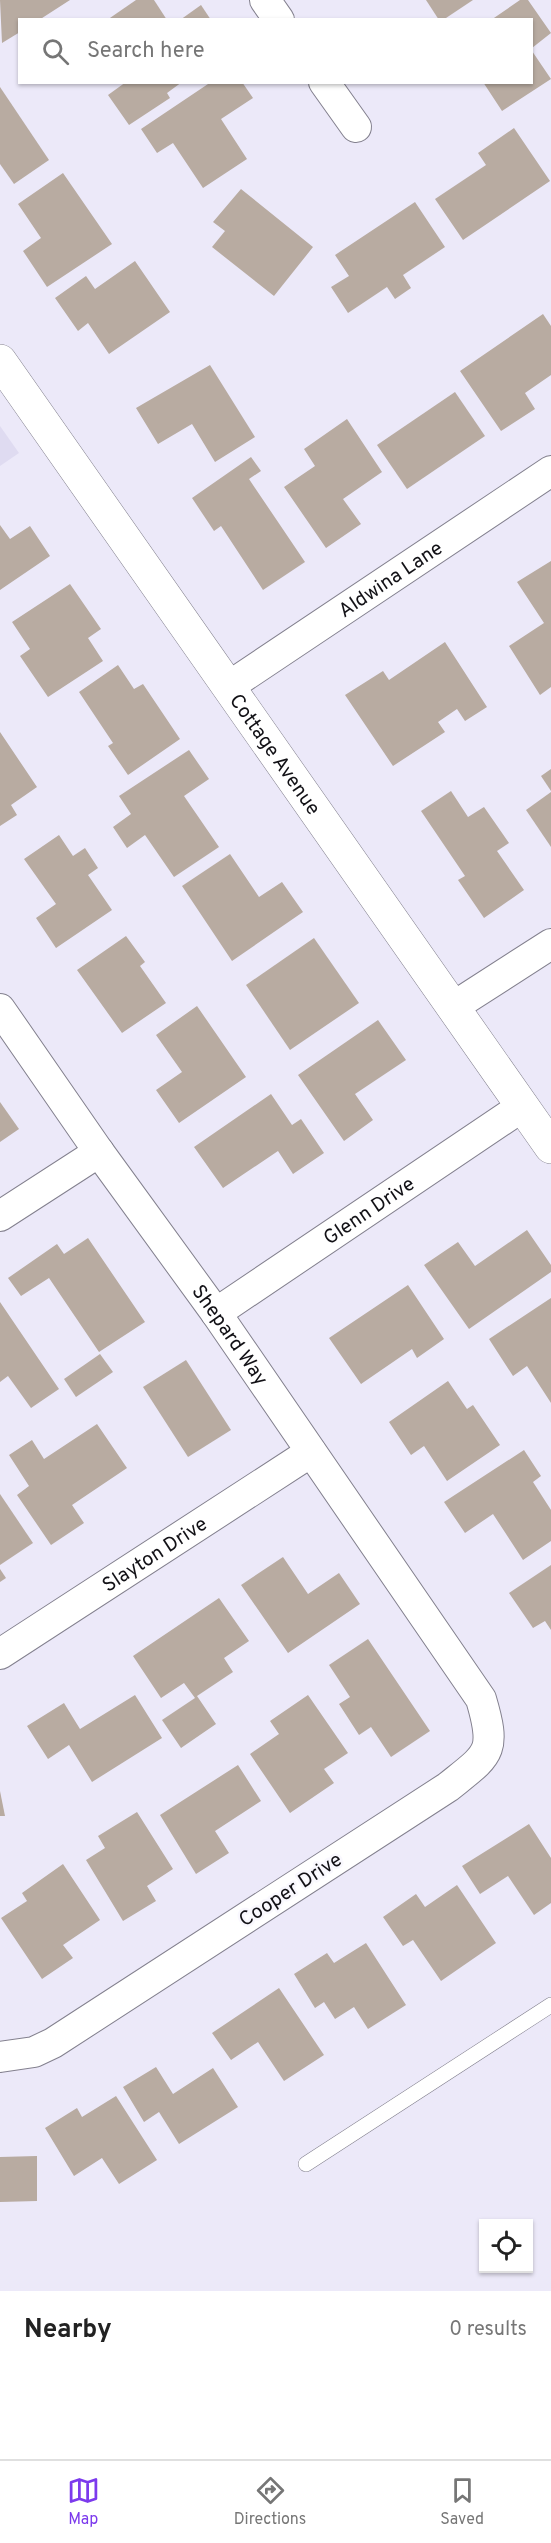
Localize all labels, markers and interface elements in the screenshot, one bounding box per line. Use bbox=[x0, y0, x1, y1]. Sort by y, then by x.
search box bbox=[18, 18, 533, 84]
icon: search bbox=[39, 35, 72, 68]
text: Search here bbox=[87, 38, 205, 65]
street label: Aldwina Lane bbox=[334, 536, 448, 625]
street label: Cottage Avenue bbox=[222, 689, 325, 821]
street label: Glenn Drive bbox=[319, 1172, 420, 1252]
street label: Shepard Way bbox=[185, 1280, 273, 1391]
street label: Slayton Drive bbox=[98, 1512, 213, 1599]
street label: Cooper Drive bbox=[235, 1848, 348, 1934]
map controls bbox=[479, 2219, 533, 2273]
button: locate bbox=[479, 2219, 533, 2273]
text: Nearby bbox=[24, 2314, 112, 2347]
text: 0 results bbox=[449, 2317, 527, 2343]
tab: Map bbox=[67, 2474, 100, 2530]
tab: Directions bbox=[234, 2474, 306, 2530]
tab: Saved bbox=[440, 2474, 484, 2530]

